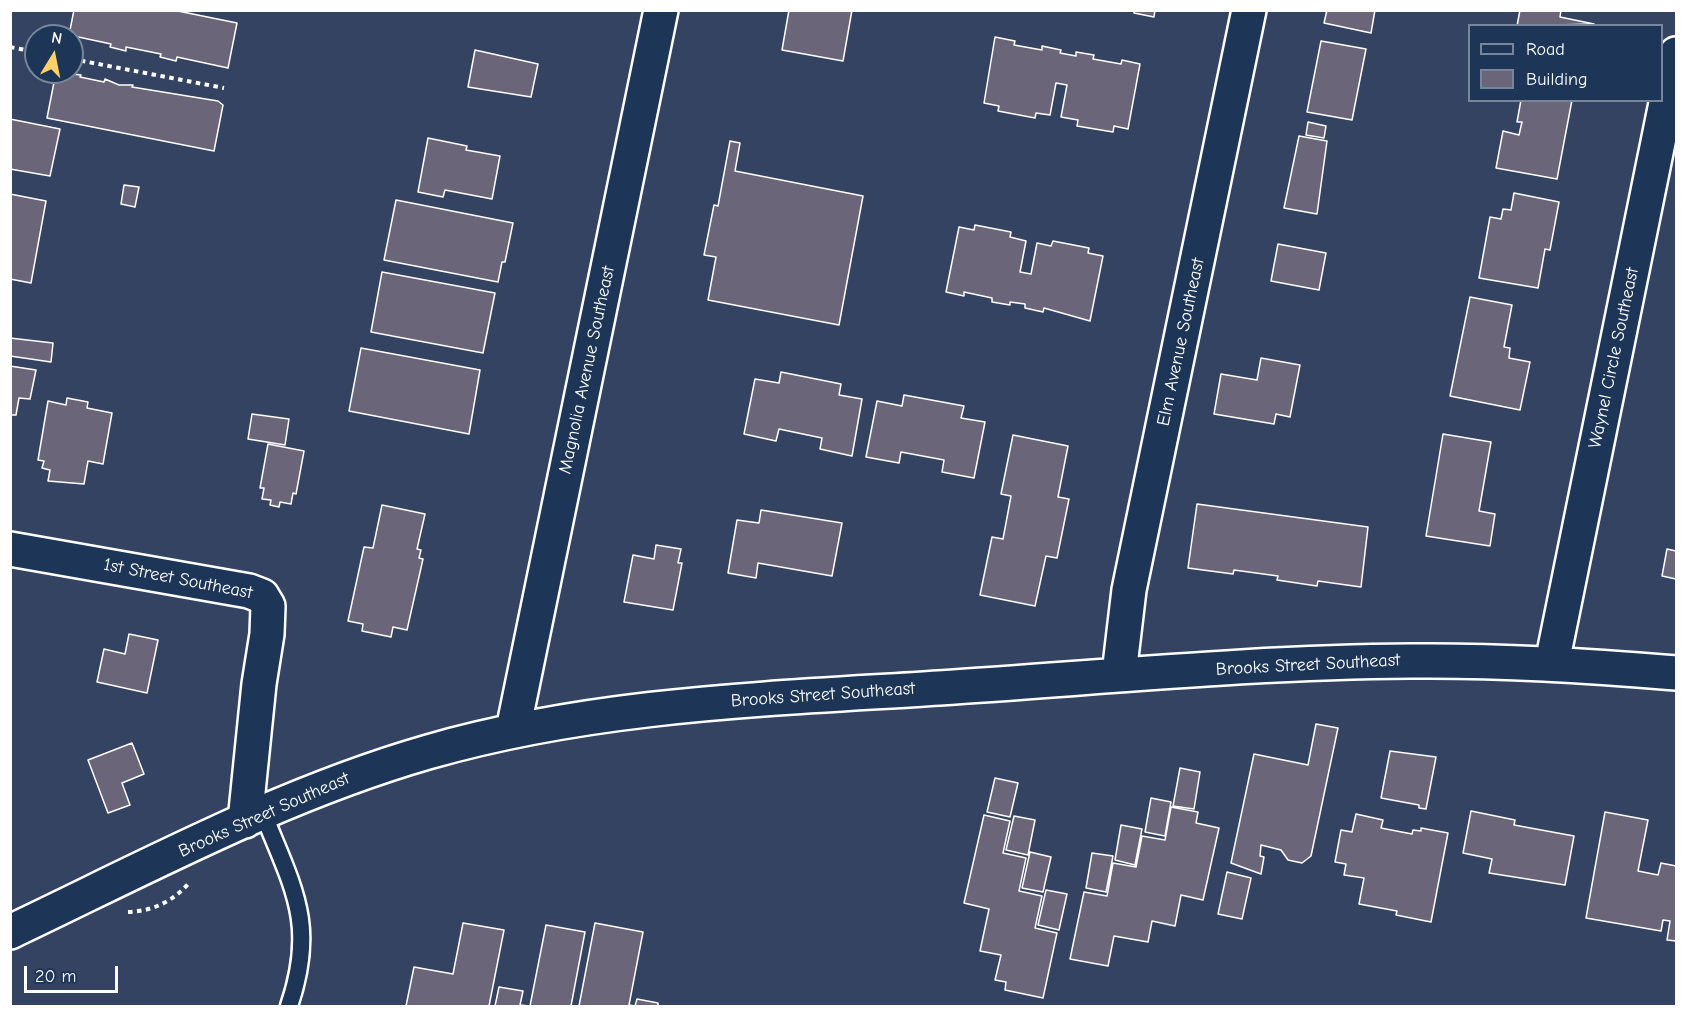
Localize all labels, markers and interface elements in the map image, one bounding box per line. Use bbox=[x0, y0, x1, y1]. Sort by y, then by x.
north arrow bbox=[24, 24, 84, 84]
legend bbox=[1468, 24, 1663, 102]
text: N bbox=[50, 28, 63, 48]
text: Road bbox=[1526, 39, 1565, 60]
text: Building bbox=[1526, 69, 1588, 90]
street label: Elm Avenue Southeast bbox=[1153, 256, 1209, 428]
street label: Magnolia Avenue Southeast bbox=[554, 264, 620, 476]
street label: Waynel Circle Southeast bbox=[1584, 266, 1644, 450]
street label: 1st Street Southeast bbox=[102, 554, 254, 604]
street label: Brooks Street Southeast bbox=[1215, 649, 1401, 681]
street label: Brooks Street Southeast bbox=[730, 678, 916, 712]
street label: Brooks Street Southeast bbox=[175, 768, 353, 862]
scale bar bbox=[27, 954, 122, 992]
text: 20 m bbox=[35, 966, 76, 987]

